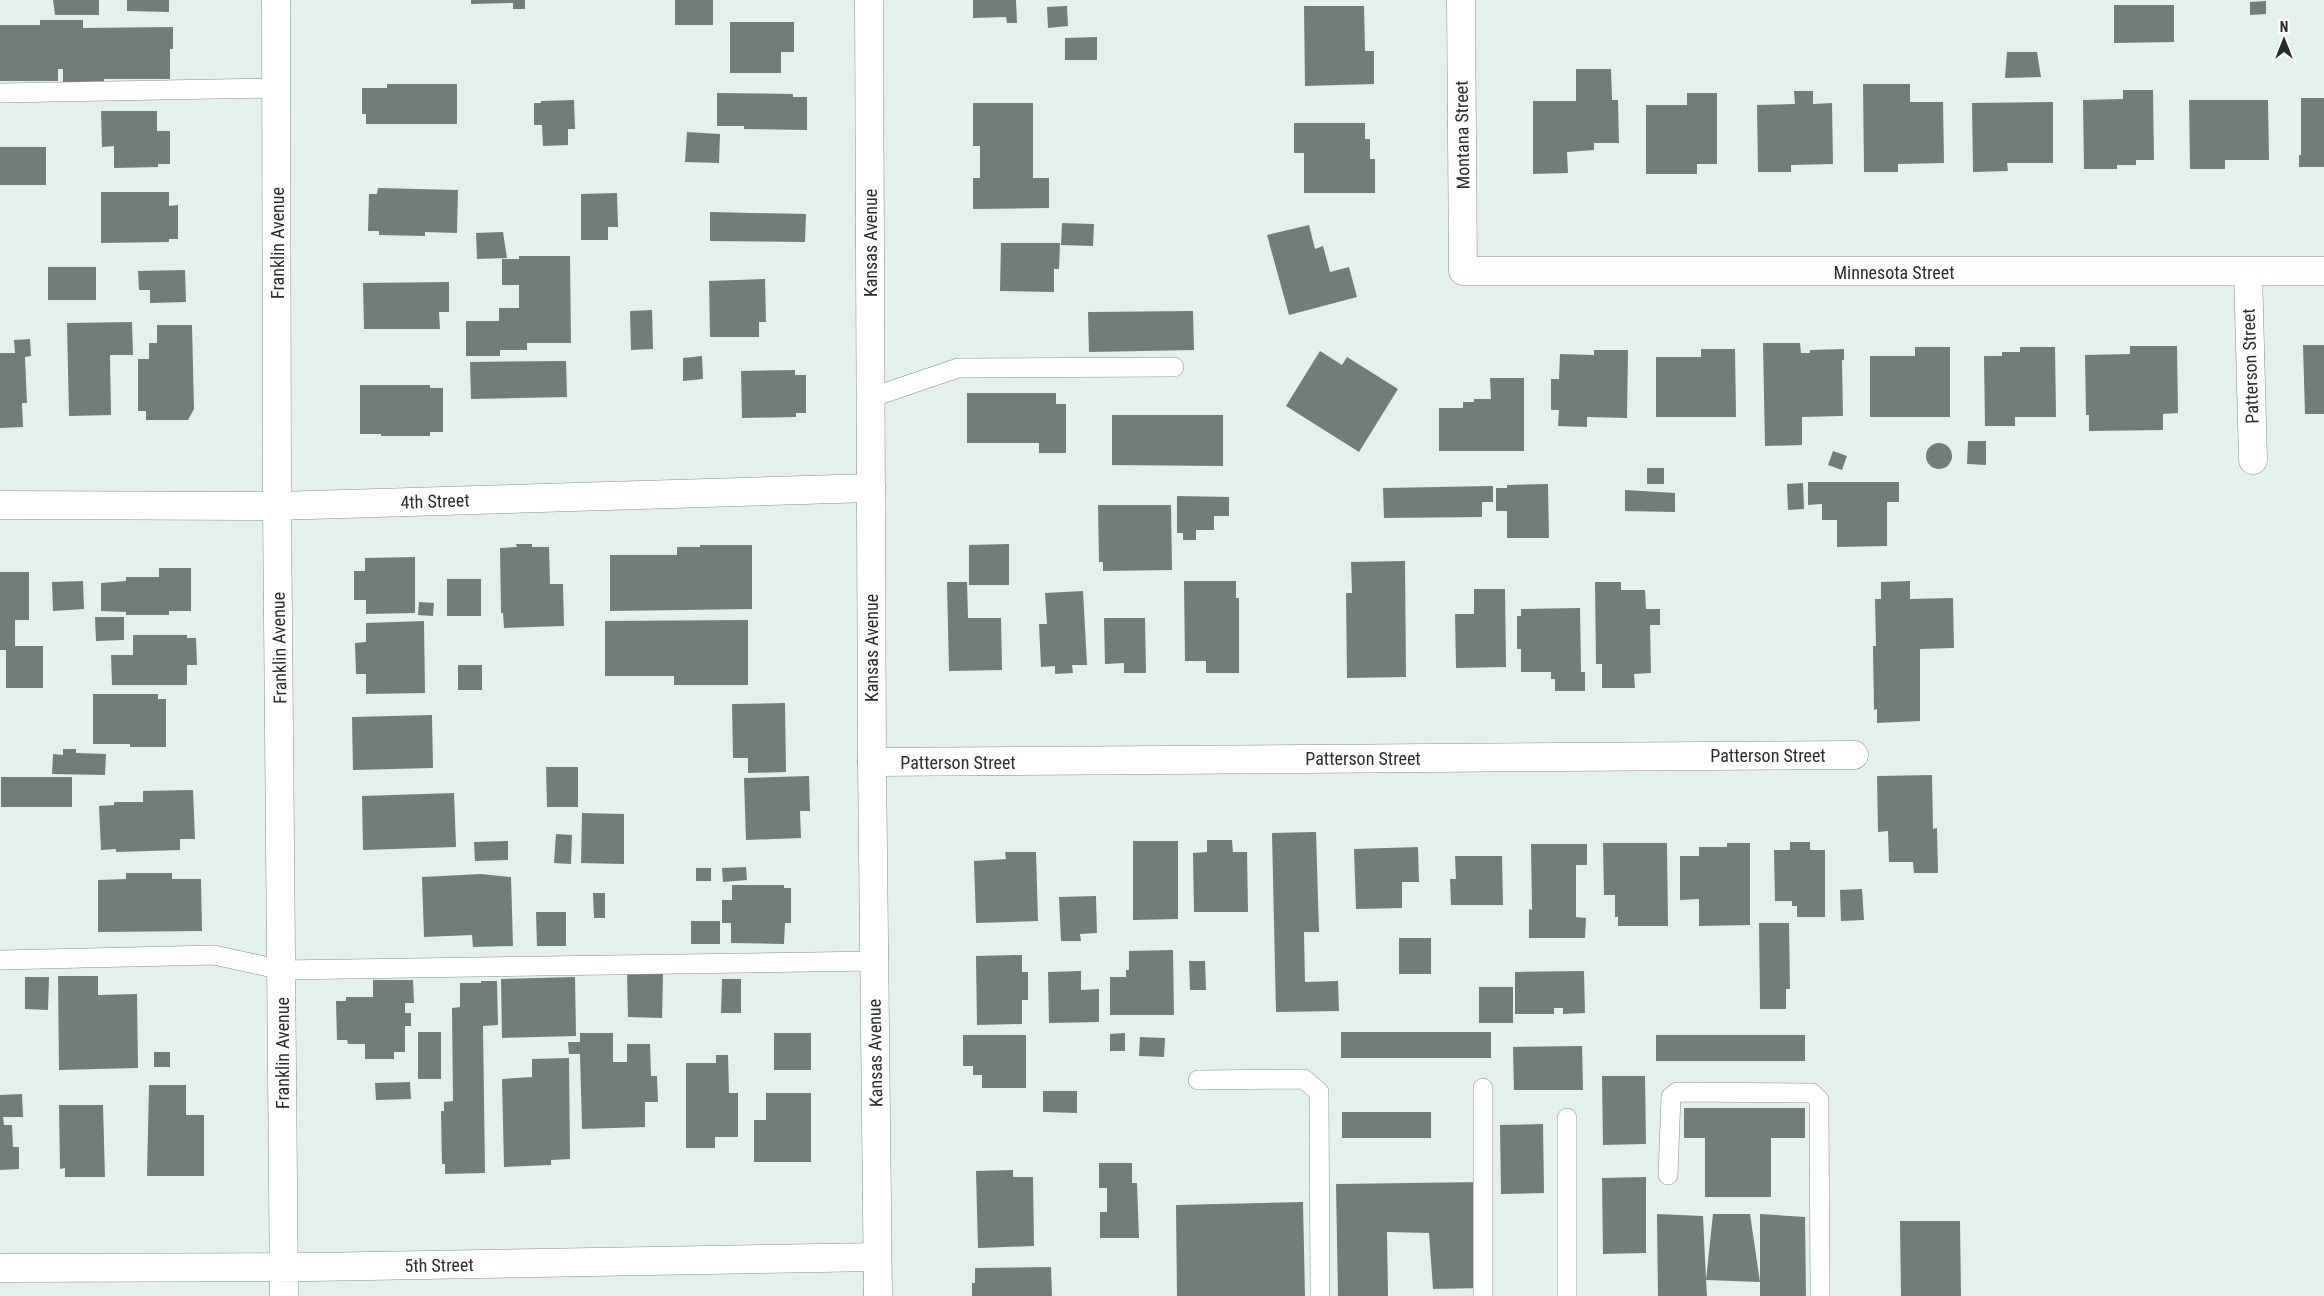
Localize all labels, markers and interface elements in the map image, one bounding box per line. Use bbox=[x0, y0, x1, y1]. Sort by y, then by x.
north arrow bbox=[2259, 15, 2309, 65]
text: N bbox=[2280, 19, 2288, 35]
street label: Montana Street bbox=[1451, 80, 1473, 190]
street label: Franklin Avenue bbox=[267, 187, 288, 299]
street label: Kansas Avenue bbox=[860, 189, 881, 297]
street label: Minnesota Street bbox=[1833, 262, 1955, 283]
street label: Patterson Street bbox=[2237, 308, 2263, 424]
street label: 4th Street bbox=[400, 489, 470, 513]
street label: Franklin Avenue bbox=[268, 592, 290, 704]
street label: Kansas Avenue bbox=[861, 594, 882, 702]
street label: Patterson Street bbox=[1710, 745, 1826, 766]
street label: Patterson Street bbox=[1305, 748, 1421, 769]
street label: Patterson Street bbox=[900, 752, 1016, 773]
street label: Franklin Avenue bbox=[272, 997, 293, 1109]
street label: Kansas Avenue bbox=[864, 999, 886, 1107]
street label: 5th Street bbox=[404, 1254, 474, 1276]

